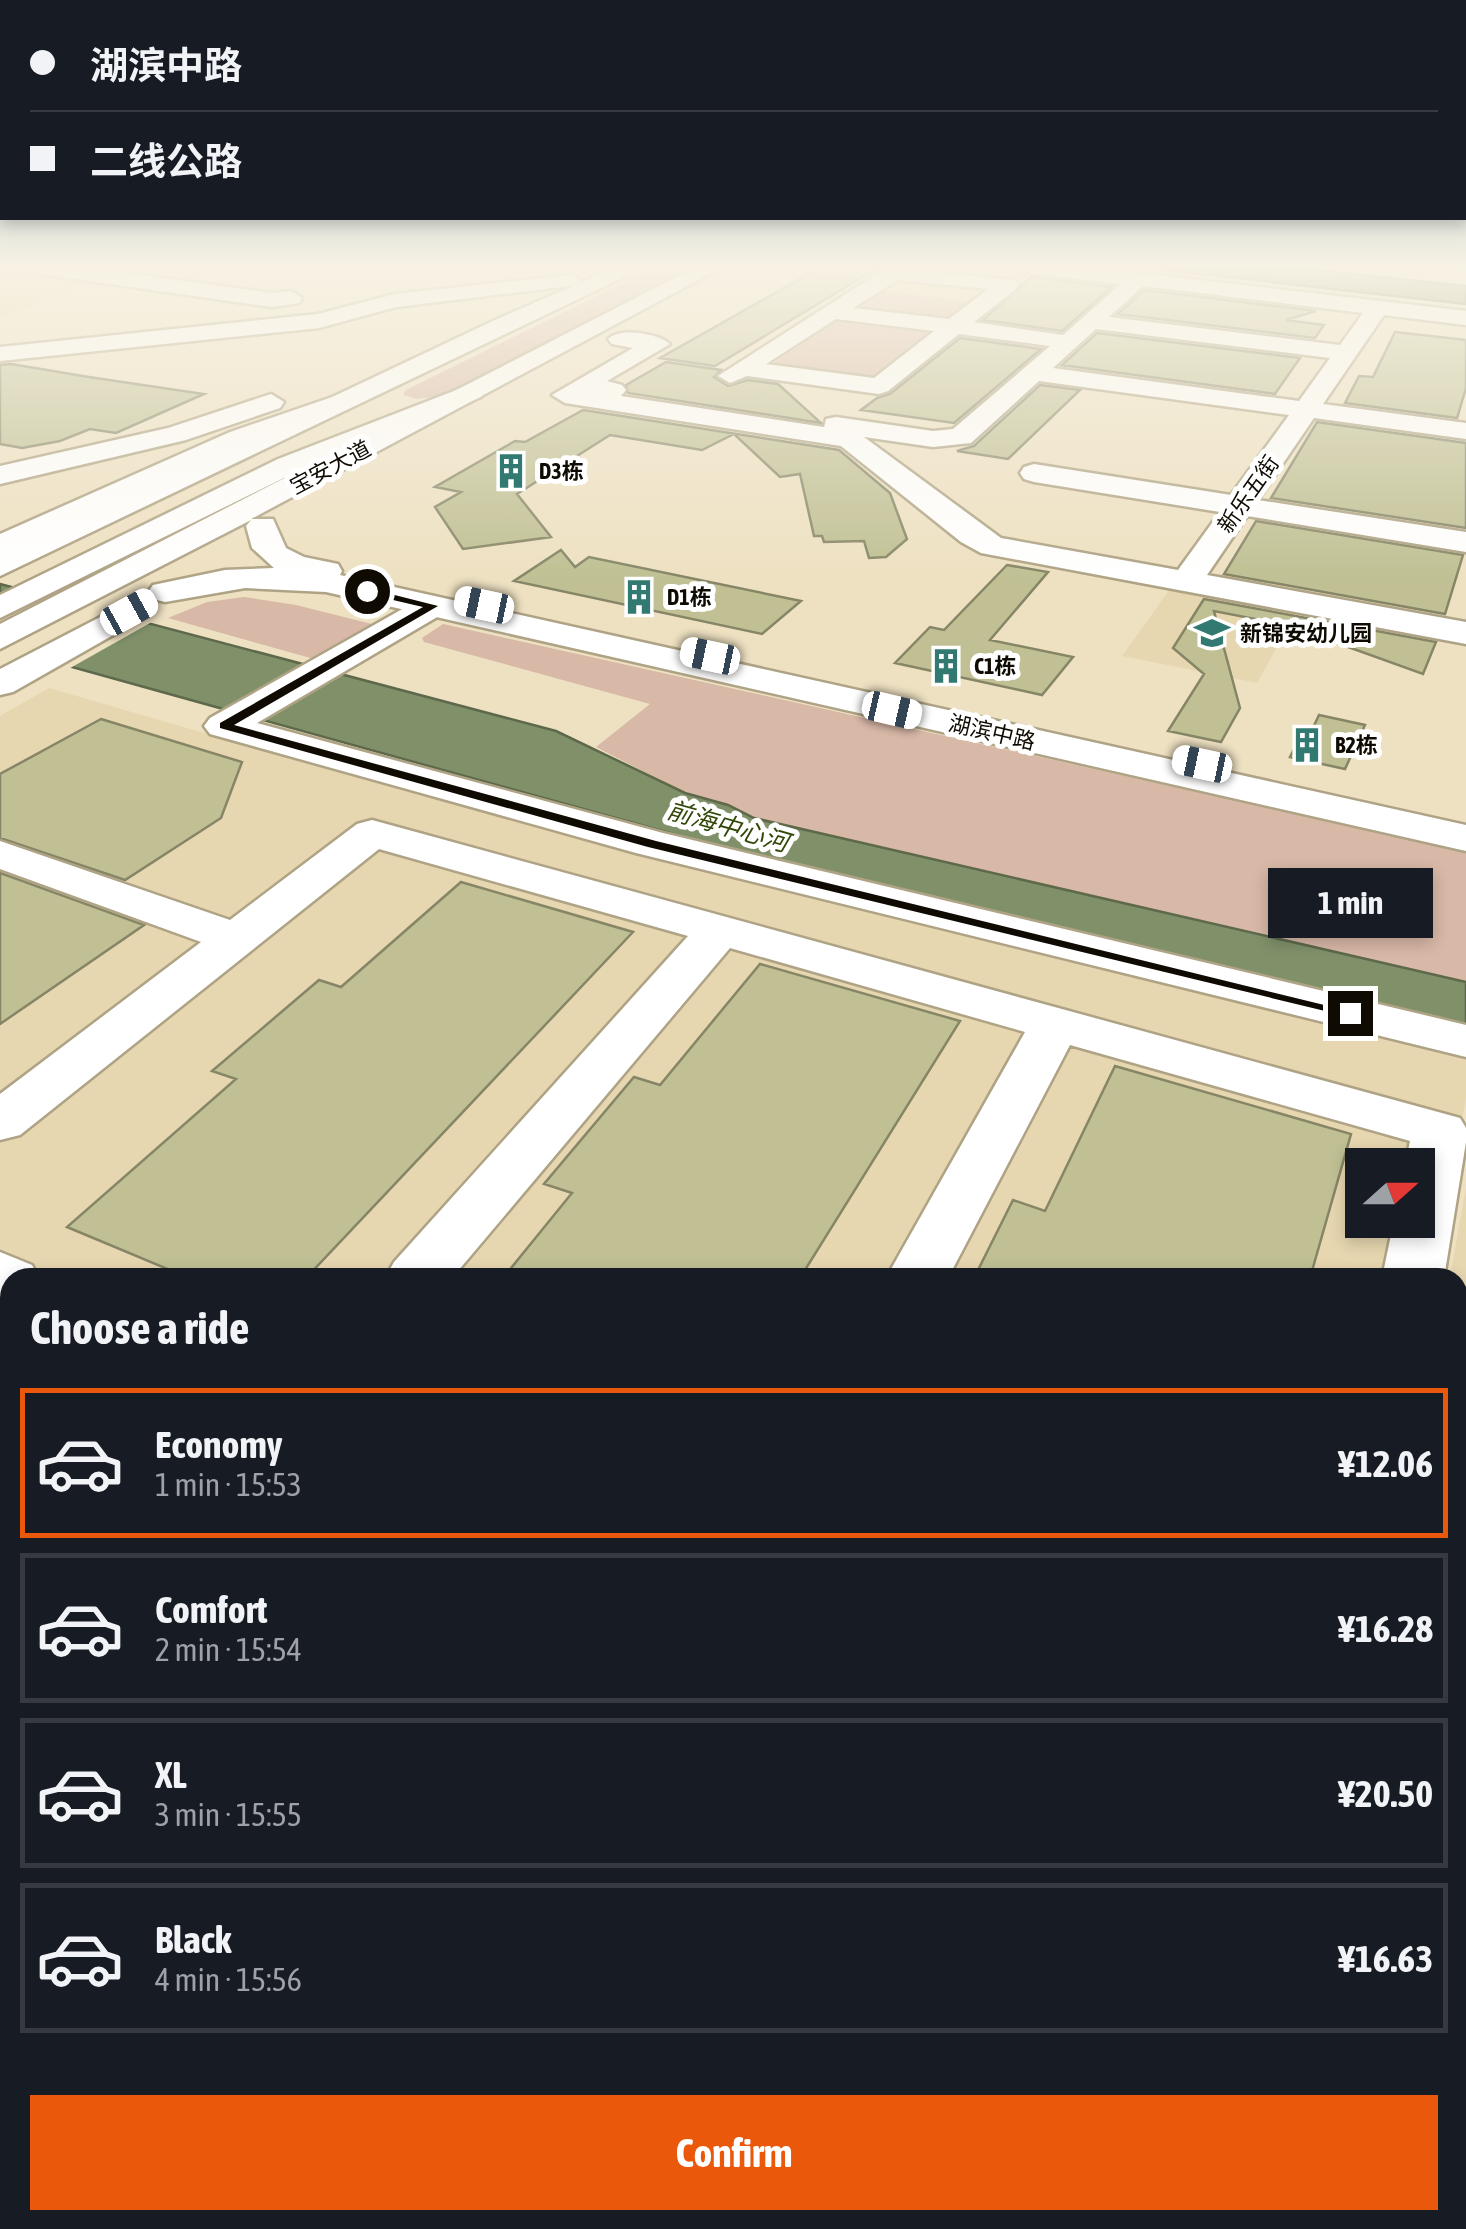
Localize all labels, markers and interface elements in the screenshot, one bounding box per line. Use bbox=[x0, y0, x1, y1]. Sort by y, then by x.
text: 湖滨中路 bbox=[90, 44, 242, 87]
text: 二线公路 bbox=[90, 140, 242, 183]
street label: 宝安大道 bbox=[285, 435, 375, 499]
street label: 新乐五街 bbox=[1212, 450, 1284, 538]
building icon: D3栋 bbox=[492, 452, 530, 490]
place label: D3栋 bbox=[539, 458, 584, 484]
route start bbox=[345, 569, 390, 614]
building icon: D1栋 bbox=[620, 578, 658, 616]
car bbox=[95, 584, 163, 640]
car bbox=[452, 584, 516, 626]
place label: D1栋 bbox=[667, 584, 712, 610]
school or university icon: 新锦安幼儿园 bbox=[1193, 614, 1231, 652]
place label: 新锦安幼儿园 bbox=[1240, 620, 1372, 646]
car bbox=[678, 635, 742, 677]
building icon: C1栋 bbox=[927, 647, 965, 685]
place label: C1栋 bbox=[974, 653, 1016, 679]
car bbox=[859, 689, 925, 731]
street label: 湖滨中路 bbox=[946, 709, 1038, 755]
building icon: B2栋 bbox=[1288, 726, 1326, 764]
place label: B2栋 bbox=[1335, 732, 1378, 758]
car bbox=[1170, 743, 1234, 785]
water label: 前海中心河 bbox=[664, 795, 796, 858]
callout: 1 min bbox=[1268, 868, 1432, 938]
text: 1 min bbox=[1318, 884, 1383, 921]
route end bbox=[1328, 991, 1373, 1036]
north arrow bbox=[1345, 1148, 1435, 1238]
map controls bbox=[1345, 1148, 1435, 1238]
text: Choose a ride bbox=[30, 1302, 249, 1354]
icon: car bbox=[35, 1418, 125, 1508]
text: Economy bbox=[155, 1423, 282, 1466]
text: ¥12.06 bbox=[1338, 1442, 1433, 1485]
text: 1 min · 15:53 bbox=[155, 1466, 302, 1503]
icon: car bbox=[35, 1583, 125, 1673]
text: Comfort bbox=[155, 1588, 267, 1631]
text: ¥16.28 bbox=[1338, 1607, 1433, 1650]
text: 2 min · 15:54 bbox=[155, 1631, 302, 1668]
icon: car bbox=[35, 1748, 125, 1838]
text: XL bbox=[155, 1753, 187, 1796]
text: ¥20.50 bbox=[1338, 1772, 1433, 1815]
text: 3 min · 15:55 bbox=[155, 1796, 302, 1833]
icon: car bbox=[35, 1913, 125, 2003]
text: Black bbox=[155, 1918, 232, 1961]
text: ¥16.63 bbox=[1338, 1937, 1433, 1980]
text: 4 min · 15:56 bbox=[155, 1961, 302, 1998]
button: Confirm bbox=[30, 2095, 1438, 2210]

